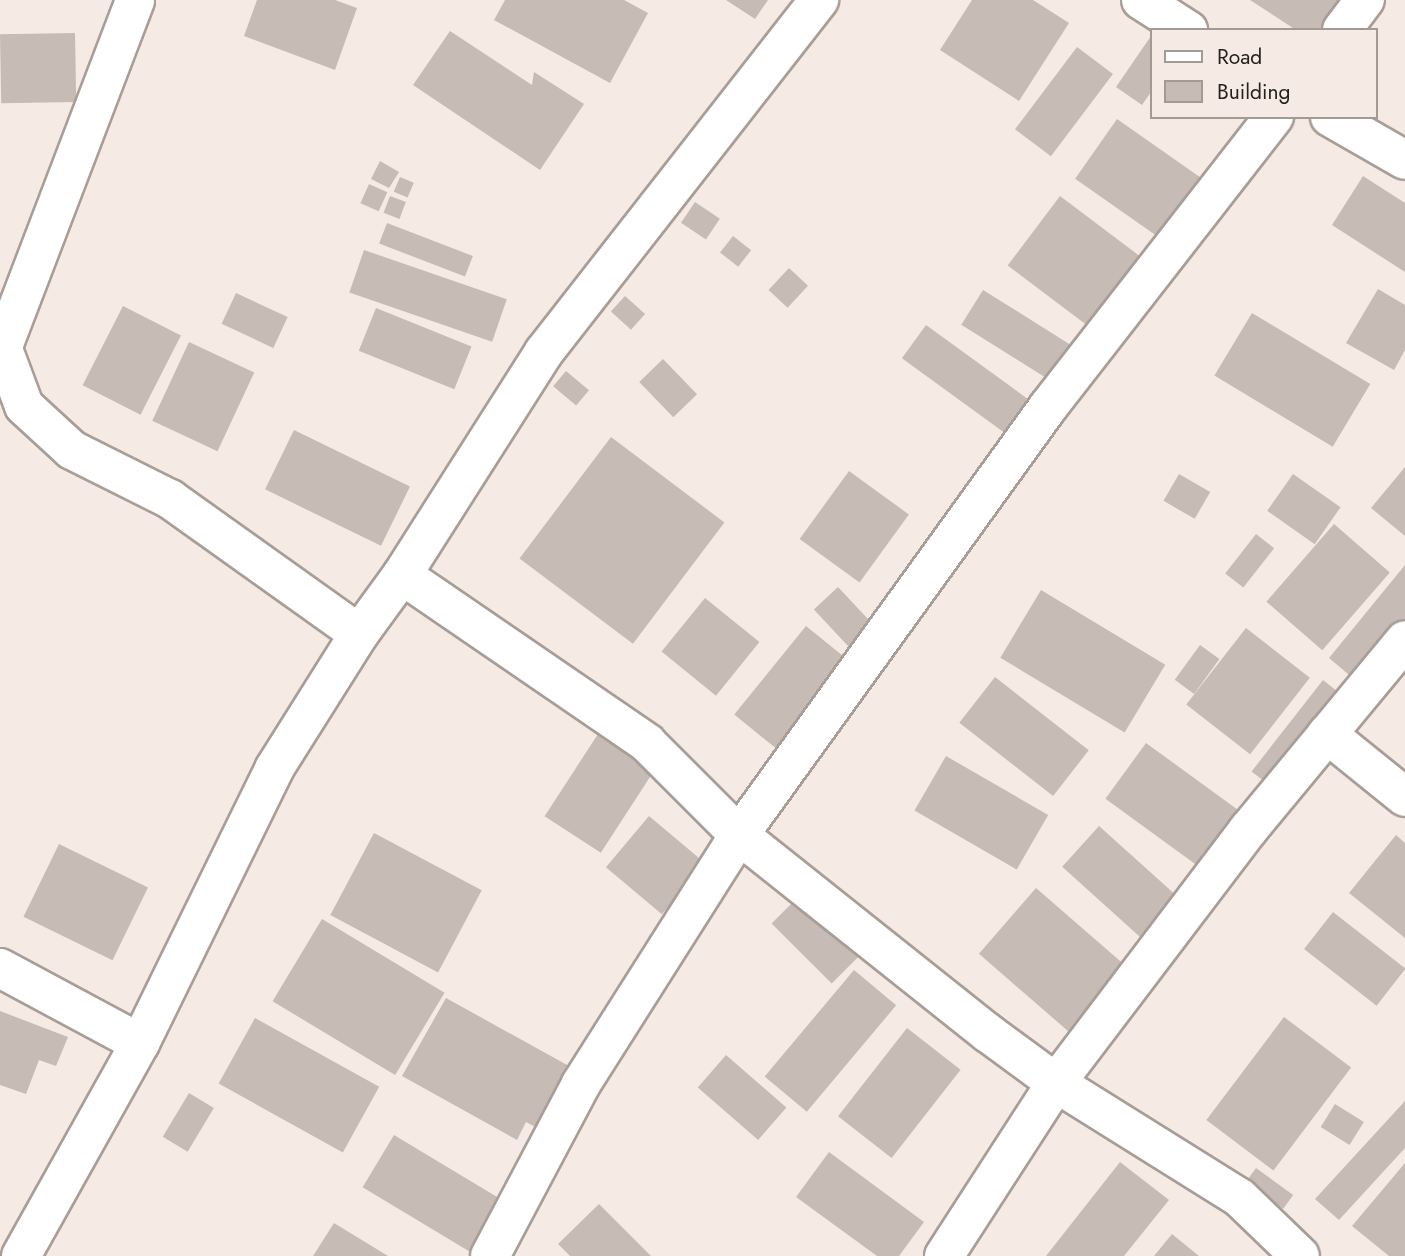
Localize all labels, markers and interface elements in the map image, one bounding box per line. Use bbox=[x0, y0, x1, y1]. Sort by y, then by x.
legend bbox=[1150, 28, 1377, 119]
text: Road bbox=[1217, 42, 1262, 72]
text: Building bbox=[1217, 77, 1290, 107]

